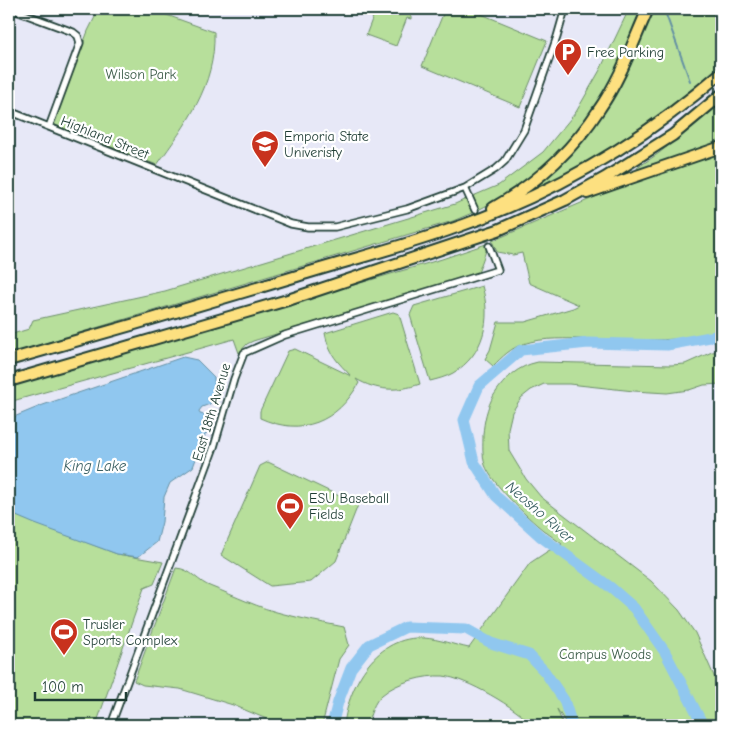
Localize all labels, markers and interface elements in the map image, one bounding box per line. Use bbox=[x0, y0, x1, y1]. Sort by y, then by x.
parking icon: Free Parking bbox=[553, 37, 583, 76]
place label: Free Parking bbox=[587, 44, 664, 61]
park label: Wilson Park bbox=[106, 66, 177, 83]
street label: Highland Street bbox=[58, 112, 152, 163]
place label: Emporia State Univeristy bbox=[284, 128, 369, 161]
school or university icon: Emporia State Univeristy bbox=[250, 129, 280, 168]
street label: East 18th Avenue bbox=[188, 361, 234, 463]
water label: King Lake bbox=[64, 457, 127, 475]
water label: Neosho River bbox=[502, 477, 579, 547]
place label: ESU Baseball Fields bbox=[309, 490, 389, 523]
sports icon: ESU Baseball Fields bbox=[275, 491, 305, 530]
place label: Trusler Sports Complex bbox=[83, 616, 178, 649]
sports icon: Trusler Sports Complex bbox=[49, 617, 79, 656]
park label: Campus Woods bbox=[559, 646, 651, 663]
scale bar bbox=[35, 669, 126, 701]
text: 100 m bbox=[42, 678, 84, 696]

